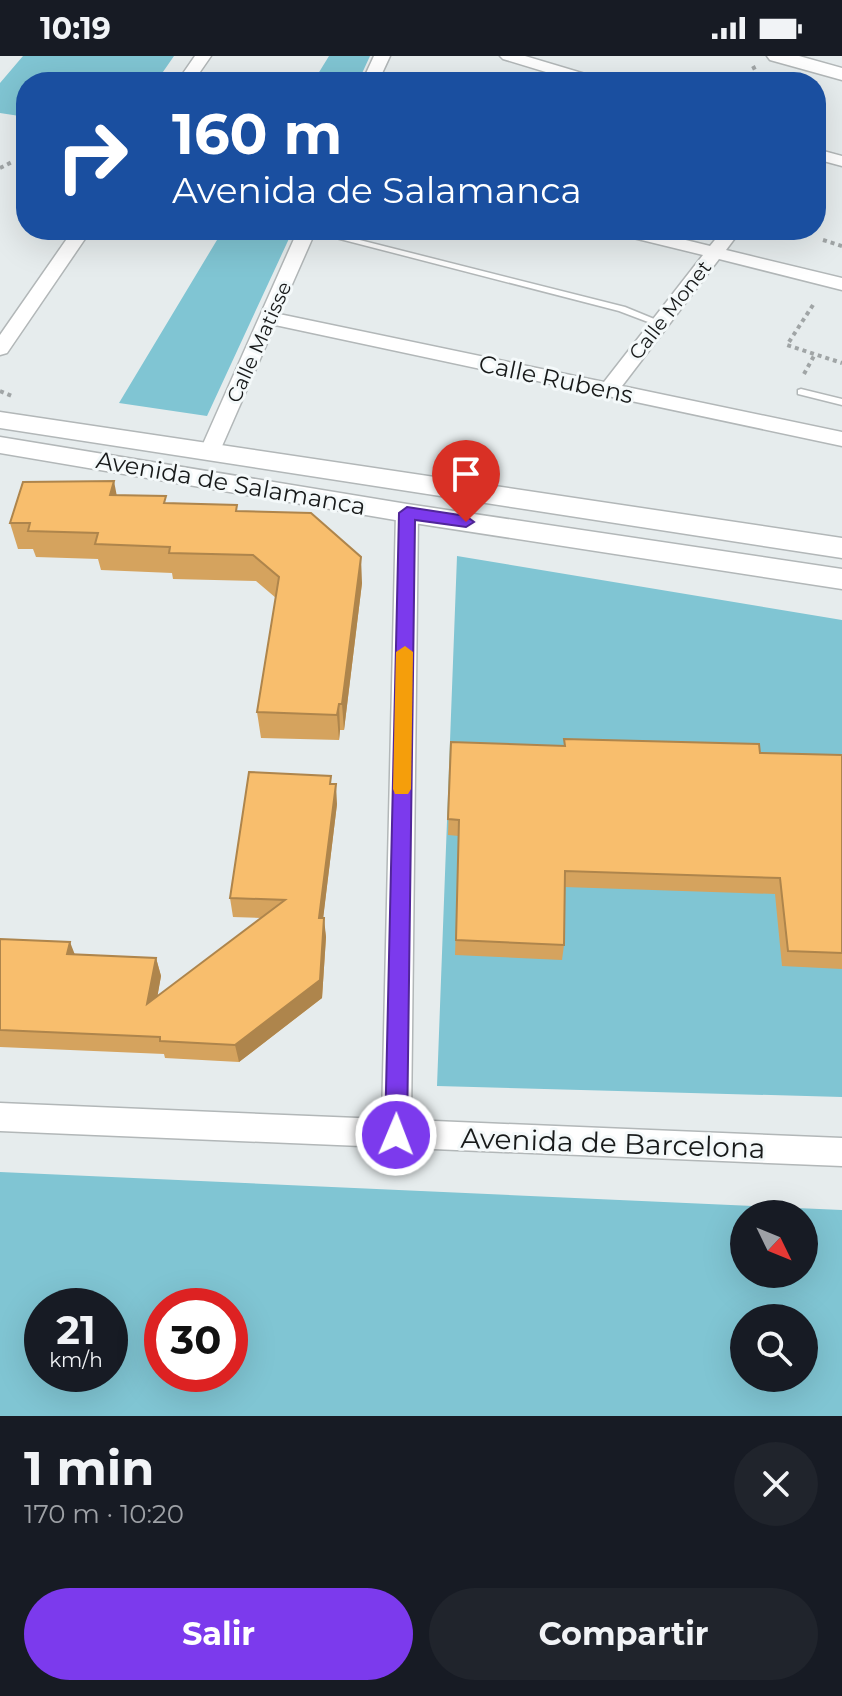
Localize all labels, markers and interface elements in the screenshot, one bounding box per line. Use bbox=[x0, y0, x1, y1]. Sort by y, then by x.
text: 10:19 bbox=[40, 10, 111, 47]
text: 160 m bbox=[172, 100, 342, 168]
icon: right bbox=[40, 104, 144, 208]
text: Avenida de Salamanca bbox=[172, 168, 582, 212]
street label: Calle Monet bbox=[624, 256, 716, 364]
street label: Calle Matisse bbox=[222, 278, 296, 406]
street label: Calle Rubens bbox=[476, 349, 636, 409]
pin bbox=[432, 440, 500, 522]
street label: Avenida de Salamanca bbox=[94, 445, 368, 521]
icon: arrive bbox=[444, 452, 488, 496]
position arrow bbox=[354, 1093, 438, 1177]
street label: Avenida de Barcelona bbox=[460, 1121, 766, 1165]
north arrow bbox=[730, 1200, 818, 1288]
map controls bbox=[730, 1200, 818, 1392]
speed limit sign: 30 bbox=[144, 1288, 248, 1392]
button: search bbox=[730, 1304, 818, 1392]
text: 21 bbox=[56, 1305, 96, 1354]
text: km/h bbox=[49, 1348, 103, 1372]
text: 1 min bbox=[24, 1439, 154, 1497]
button: close bbox=[734, 1442, 818, 1526]
text: 170 m · 10:20 bbox=[24, 1498, 184, 1530]
button: Salir bbox=[24, 1588, 413, 1680]
button: Compartir bbox=[429, 1588, 818, 1680]

